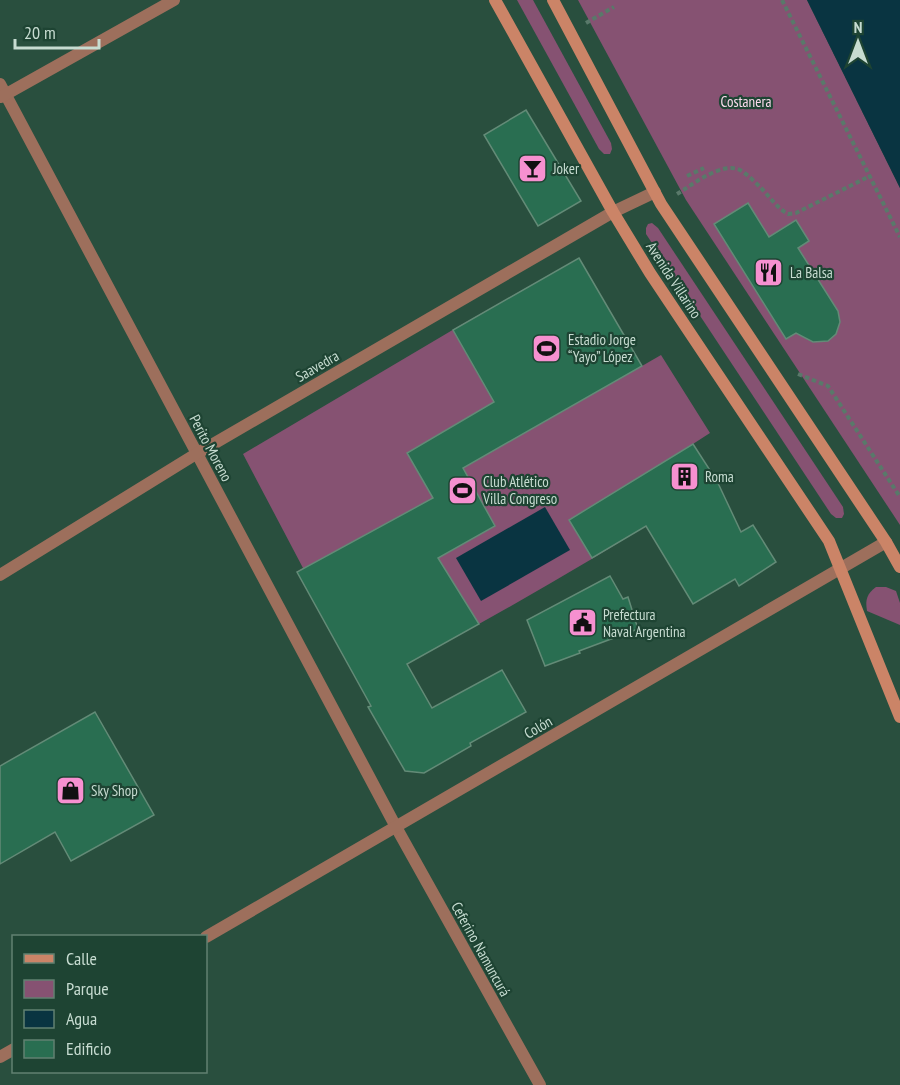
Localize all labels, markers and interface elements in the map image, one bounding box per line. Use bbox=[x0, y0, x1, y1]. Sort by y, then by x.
scale bar bbox=[15, 12, 99, 50]
north arrow bbox=[828, 12, 888, 72]
text: N bbox=[854, 17, 862, 37]
text: 20 m bbox=[24, 21, 56, 44]
park label: Costanera bbox=[720, 92, 772, 111]
bar icon: Joker bbox=[516, 152, 548, 184]
place label: Joker bbox=[552, 159, 580, 178]
street label: Avenida Villarino bbox=[642, 238, 706, 322]
restaurant icon: La Balsa bbox=[753, 256, 785, 288]
place label: La Balsa bbox=[790, 263, 833, 282]
place label: Estadio Jorge “Yayo” López bbox=[568, 330, 636, 366]
sports icon: Estadio Jorge “Yayo” López bbox=[531, 332, 563, 364]
street label: Saavedra bbox=[292, 346, 342, 386]
street label: Perito Moreno bbox=[185, 411, 237, 485]
building icon: Roma bbox=[668, 460, 700, 492]
place label: Roma bbox=[705, 467, 734, 486]
place label: Club Atlético Villa Congreso bbox=[482, 472, 557, 508]
sports icon: Club Atlético Villa Congreso bbox=[446, 474, 478, 506]
place label: Prefectura Naval Argentina bbox=[603, 605, 686, 641]
public building icon: Prefectura Naval Argentina bbox=[566, 607, 598, 639]
street label: Colón bbox=[520, 711, 556, 743]
shop icon: Sky Shop bbox=[54, 774, 86, 806]
place label: Sky Shop bbox=[91, 781, 138, 800]
street label: Ceferino Namuncurá bbox=[447, 898, 515, 1000]
legend bbox=[12, 935, 207, 1073]
text: Calle bbox=[66, 947, 97, 970]
text: Parque bbox=[66, 977, 109, 1000]
text: Agua bbox=[66, 1007, 97, 1030]
text: Edificio bbox=[66, 1037, 112, 1060]

